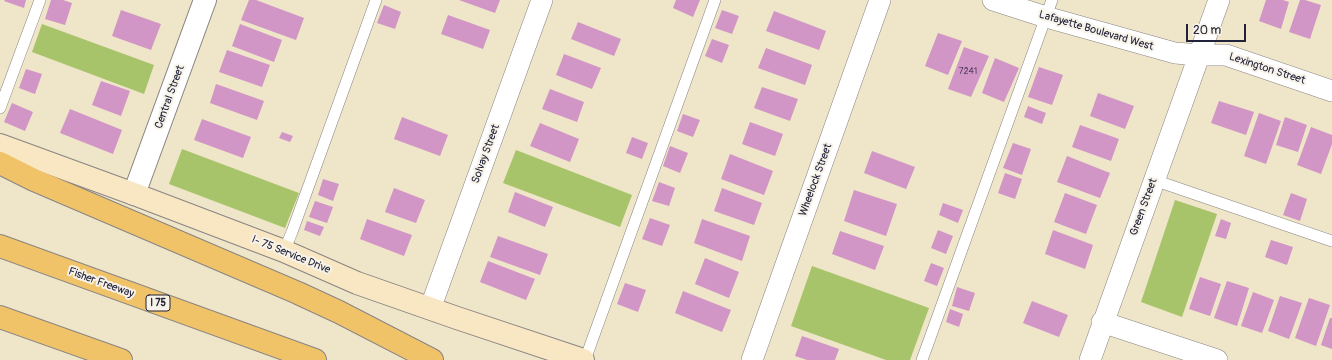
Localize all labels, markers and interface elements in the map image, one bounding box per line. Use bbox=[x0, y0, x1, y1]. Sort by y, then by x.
street label: Lafayette Boulevard West bbox=[1037, 8, 1155, 54]
scale bar bbox=[1188, 16, 1248, 42]
text: 20 m bbox=[1193, 23, 1221, 38]
street label: Lexington Street bbox=[1227, 50, 1307, 88]
street label: Central Street bbox=[152, 64, 188, 130]
house number: 7241 bbox=[959, 67, 977, 77]
street label: Solvay Street bbox=[469, 123, 503, 185]
street label: Wheelock Street bbox=[797, 142, 835, 218]
street label: Green Street bbox=[1128, 177, 1160, 237]
street label: I- 75 Service Drive bbox=[250, 233, 332, 277]
street label: Fisher Freeway bbox=[66, 265, 136, 301]
road number: I 75 bbox=[146, 295, 170, 311]

